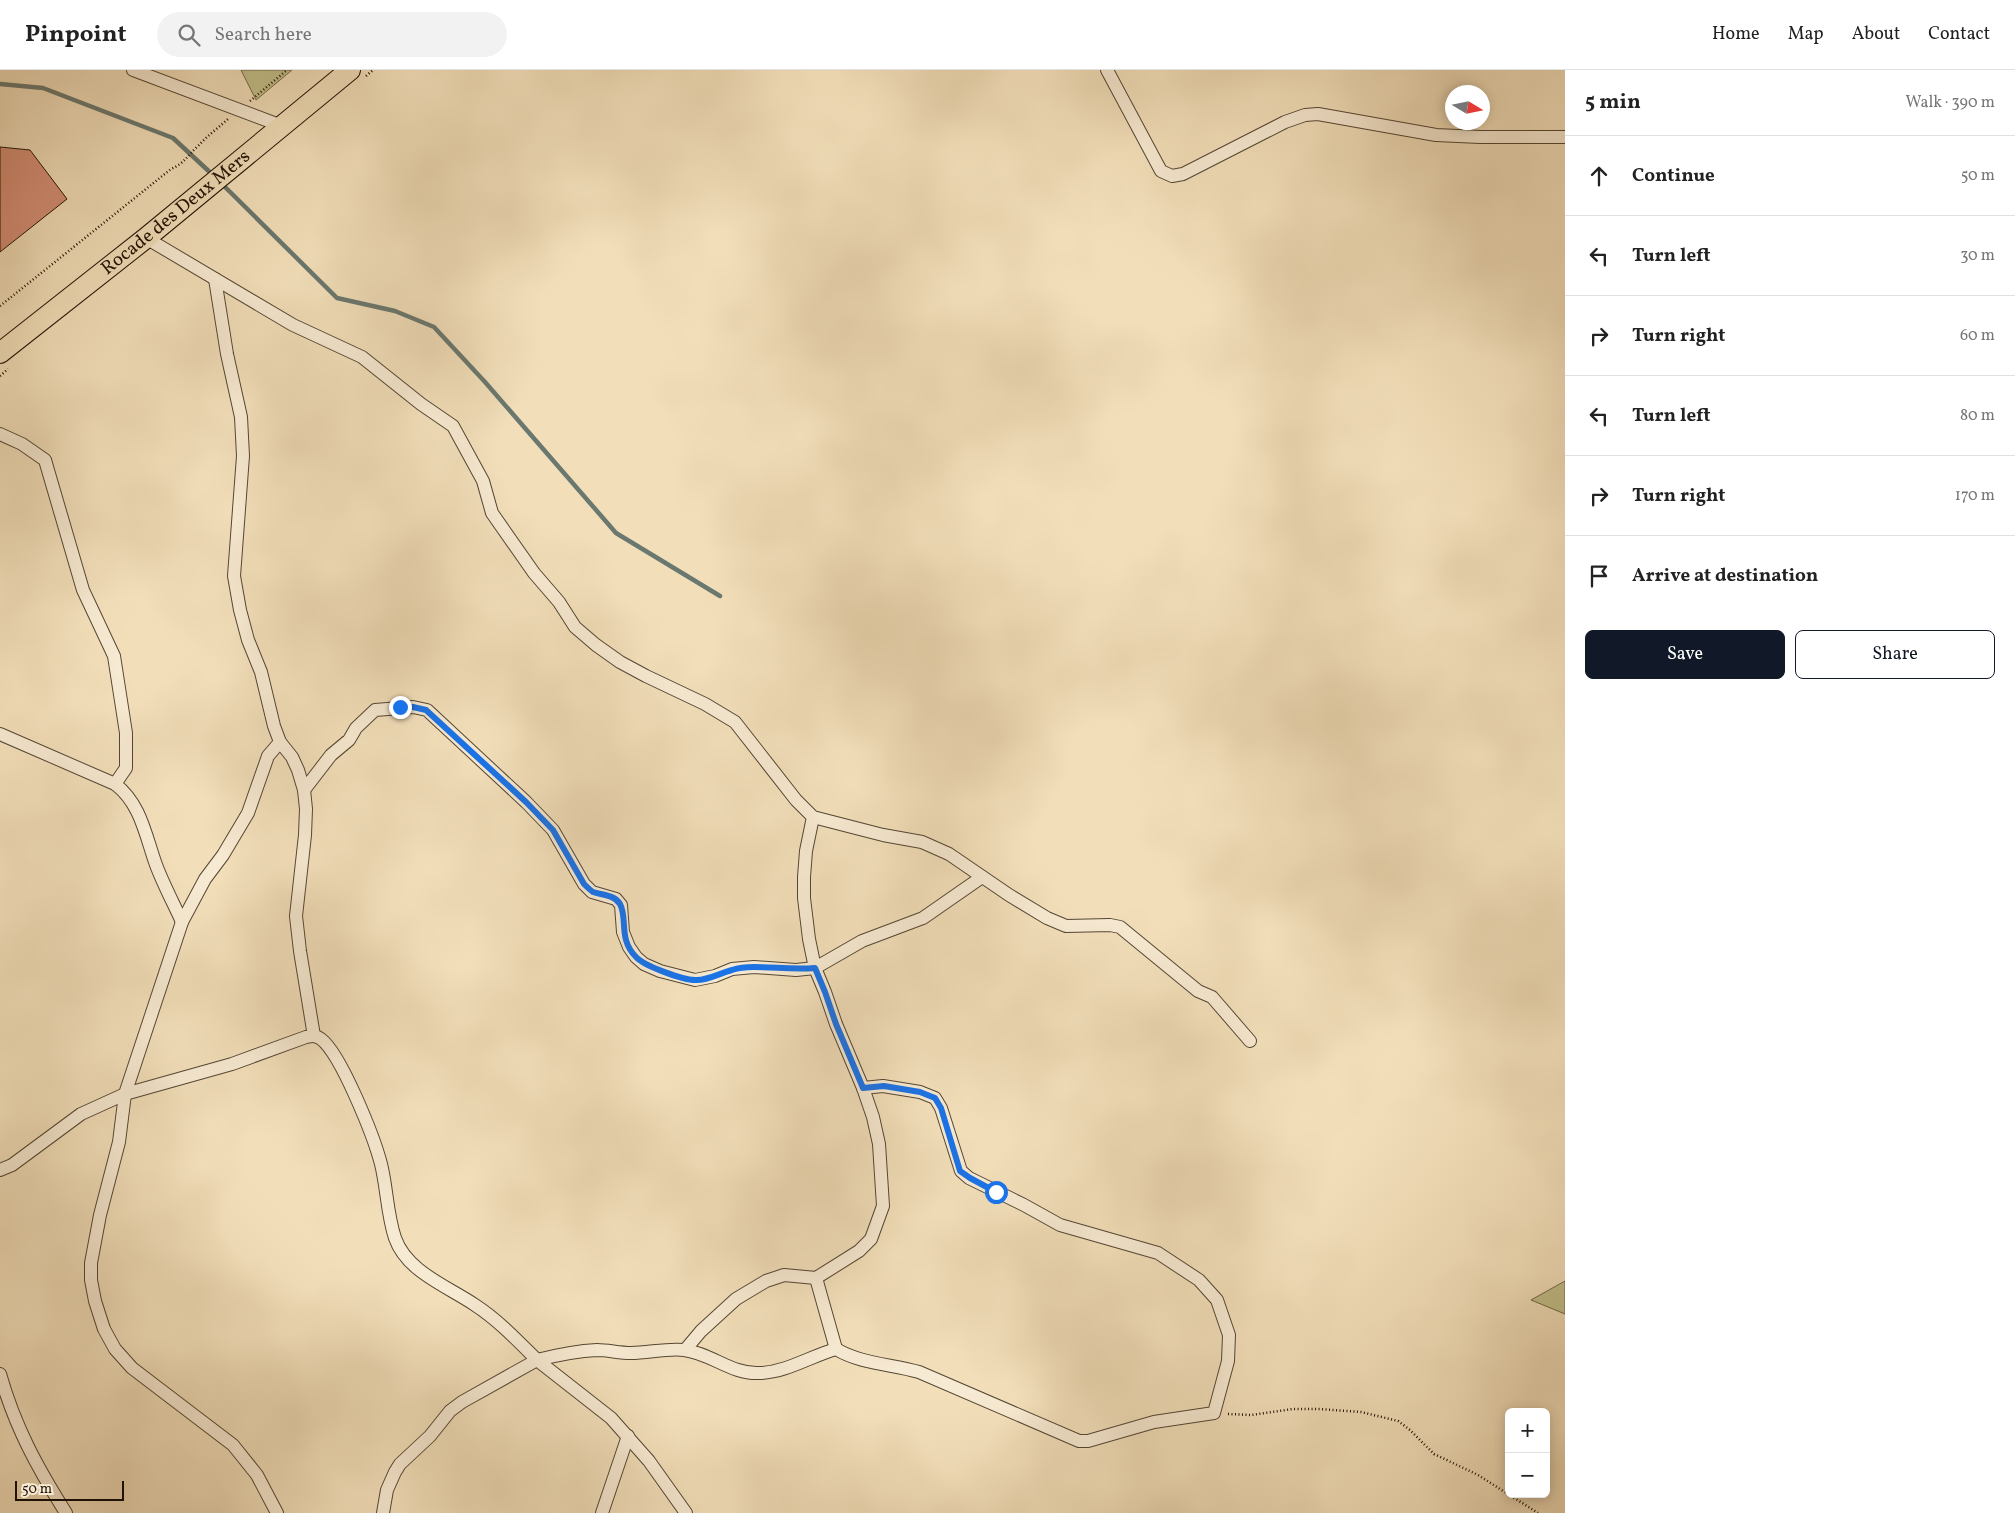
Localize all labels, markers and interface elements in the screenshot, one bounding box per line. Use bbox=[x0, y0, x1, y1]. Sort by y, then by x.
search box bbox=[157, 12, 507, 57]
text: Pinpoint bbox=[25, 18, 127, 52]
icon: search bbox=[175, 21, 203, 49]
text: Search here bbox=[215, 22, 312, 48]
text: Home bbox=[1712, 22, 1760, 47]
text: Map bbox=[1788, 22, 1824, 47]
text: About bbox=[1852, 22, 1900, 47]
text: Contact bbox=[1928, 22, 1990, 47]
north arrow bbox=[1445, 85, 1490, 130]
text: 5 min bbox=[1585, 88, 1641, 117]
text: Walk · 390 m bbox=[1906, 92, 1995, 114]
street label: Rocade des Deux Mers bbox=[96, 144, 256, 281]
icon: ahead bbox=[1585, 162, 1613, 190]
text: Continue bbox=[1632, 163, 1715, 189]
text: 50 m bbox=[1961, 165, 1995, 187]
icon: left bbox=[1585, 242, 1613, 270]
text: Turn left bbox=[1632, 243, 1711, 269]
text: 30 m bbox=[1960, 245, 1995, 267]
icon: right bbox=[1585, 322, 1613, 350]
text: Turn right bbox=[1632, 323, 1725, 349]
text: 60 m bbox=[1960, 325, 1995, 347]
icon: left bbox=[1585, 402, 1613, 430]
text: Turn left bbox=[1632, 403, 1711, 429]
text: 80 m bbox=[1960, 405, 1995, 427]
icon: right bbox=[1585, 482, 1613, 510]
text: Turn right bbox=[1632, 483, 1725, 509]
text: 170 m bbox=[1955, 485, 1995, 507]
icon: arrive bbox=[1585, 562, 1613, 590]
text: Arrive at destination bbox=[1632, 563, 1818, 589]
button: Save bbox=[1585, 630, 1785, 679]
button: Share bbox=[1795, 630, 1995, 679]
route end bbox=[389, 696, 412, 719]
route start bbox=[985, 1181, 1008, 1204]
map controls bbox=[1505, 1408, 1550, 1498]
button: + bbox=[1505, 1408, 1550, 1453]
button: − bbox=[1505, 1453, 1550, 1498]
scale bar bbox=[15, 1478, 124, 1501]
text: 50 m bbox=[22, 1480, 52, 1499]

